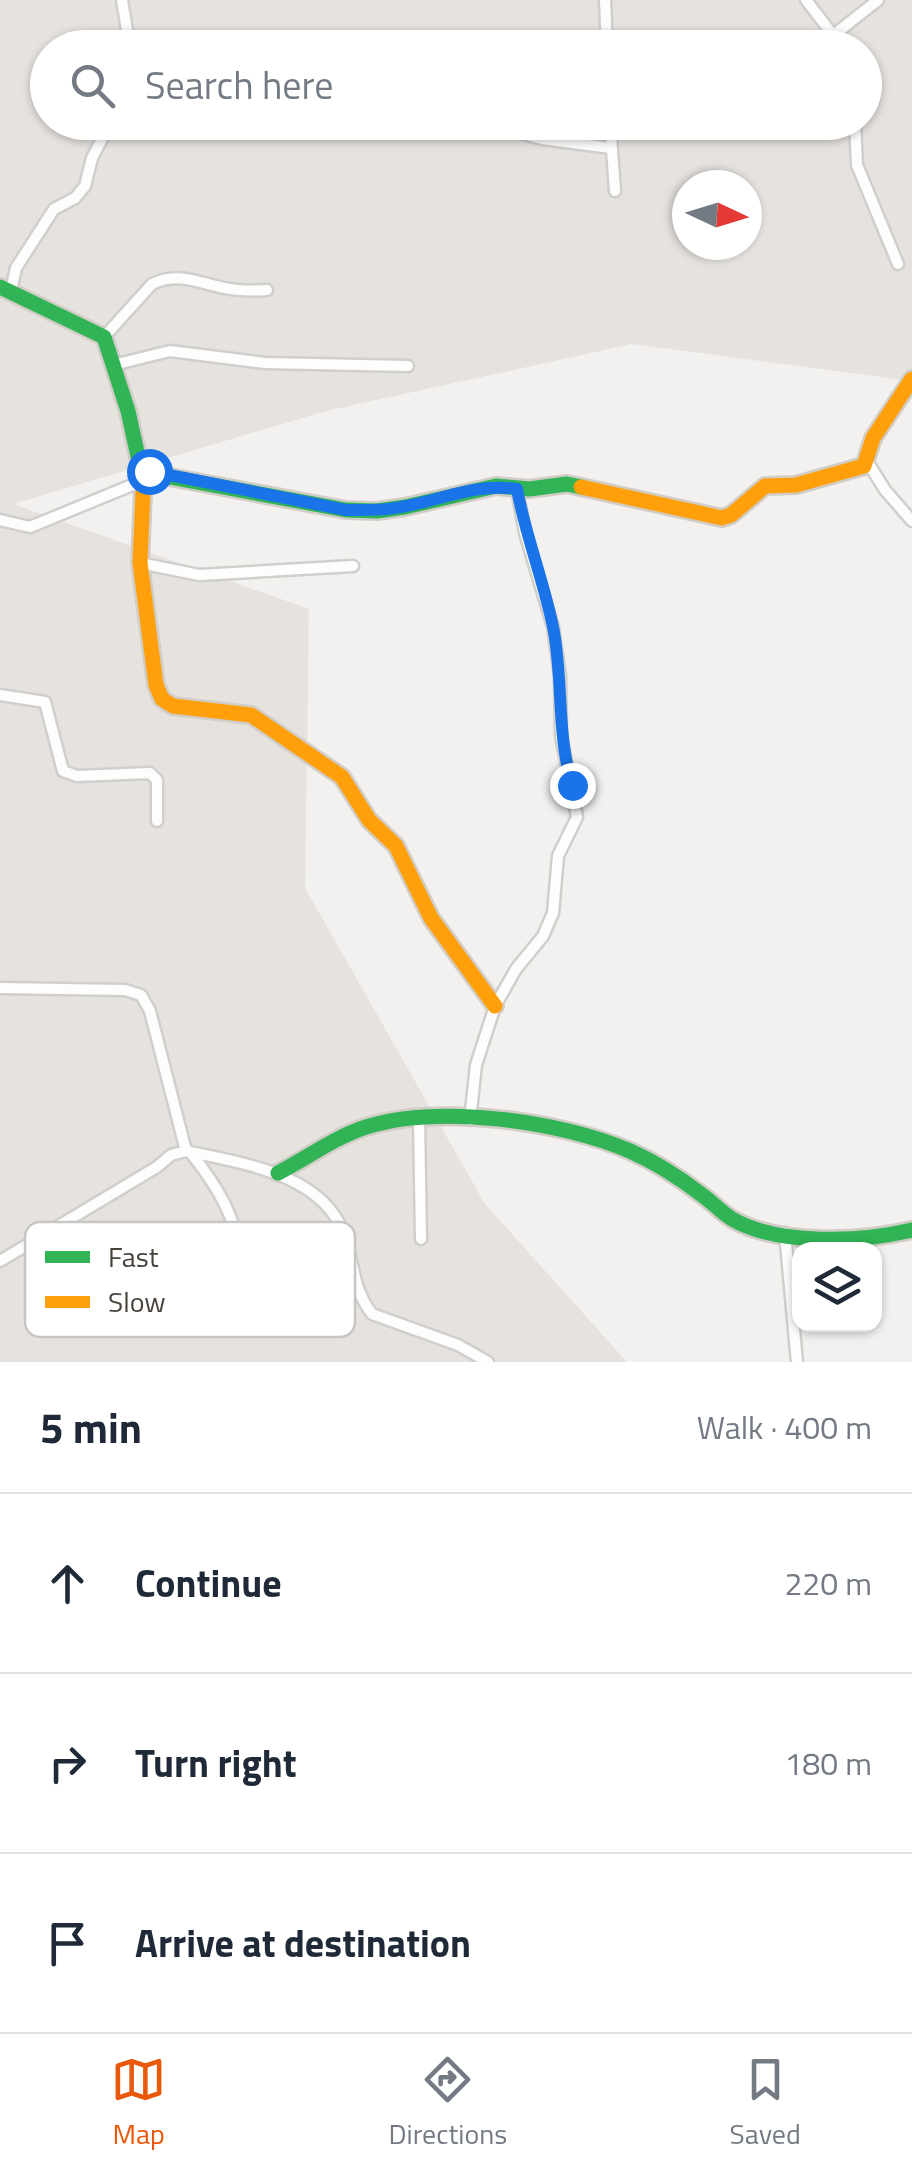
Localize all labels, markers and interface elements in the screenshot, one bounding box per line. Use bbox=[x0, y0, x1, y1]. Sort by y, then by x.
search box bbox=[30, 30, 882, 140]
text: Search here bbox=[145, 56, 333, 114]
icon: search bbox=[65, 58, 120, 113]
north arrow bbox=[672, 170, 762, 260]
route start bbox=[127, 449, 173, 495]
route end bbox=[550, 763, 596, 809]
legend bbox=[25, 1222, 355, 1337]
text: Fast bbox=[108, 1235, 159, 1278]
map controls bbox=[792, 1242, 882, 1332]
button: layers bbox=[792, 1242, 882, 1332]
text: Slow bbox=[108, 1280, 166, 1323]
text: 5 min bbox=[40, 1395, 142, 1459]
text: Walk · 400 m bbox=[697, 1403, 872, 1451]
text: Continue bbox=[135, 1554, 282, 1612]
icon: ahead bbox=[40, 1556, 95, 1611]
text: 220 m bbox=[784, 1559, 872, 1607]
text: Turn right bbox=[135, 1734, 297, 1792]
icon: right bbox=[40, 1736, 95, 1791]
text: 180 m bbox=[784, 1739, 872, 1787]
text: Arrive at destination bbox=[135, 1914, 471, 1972]
icon: arrive bbox=[40, 1916, 95, 1971]
tab: Map bbox=[111, 2052, 166, 2155]
tab: Directions bbox=[388, 2052, 507, 2155]
tab: Saved bbox=[730, 2052, 801, 2155]

